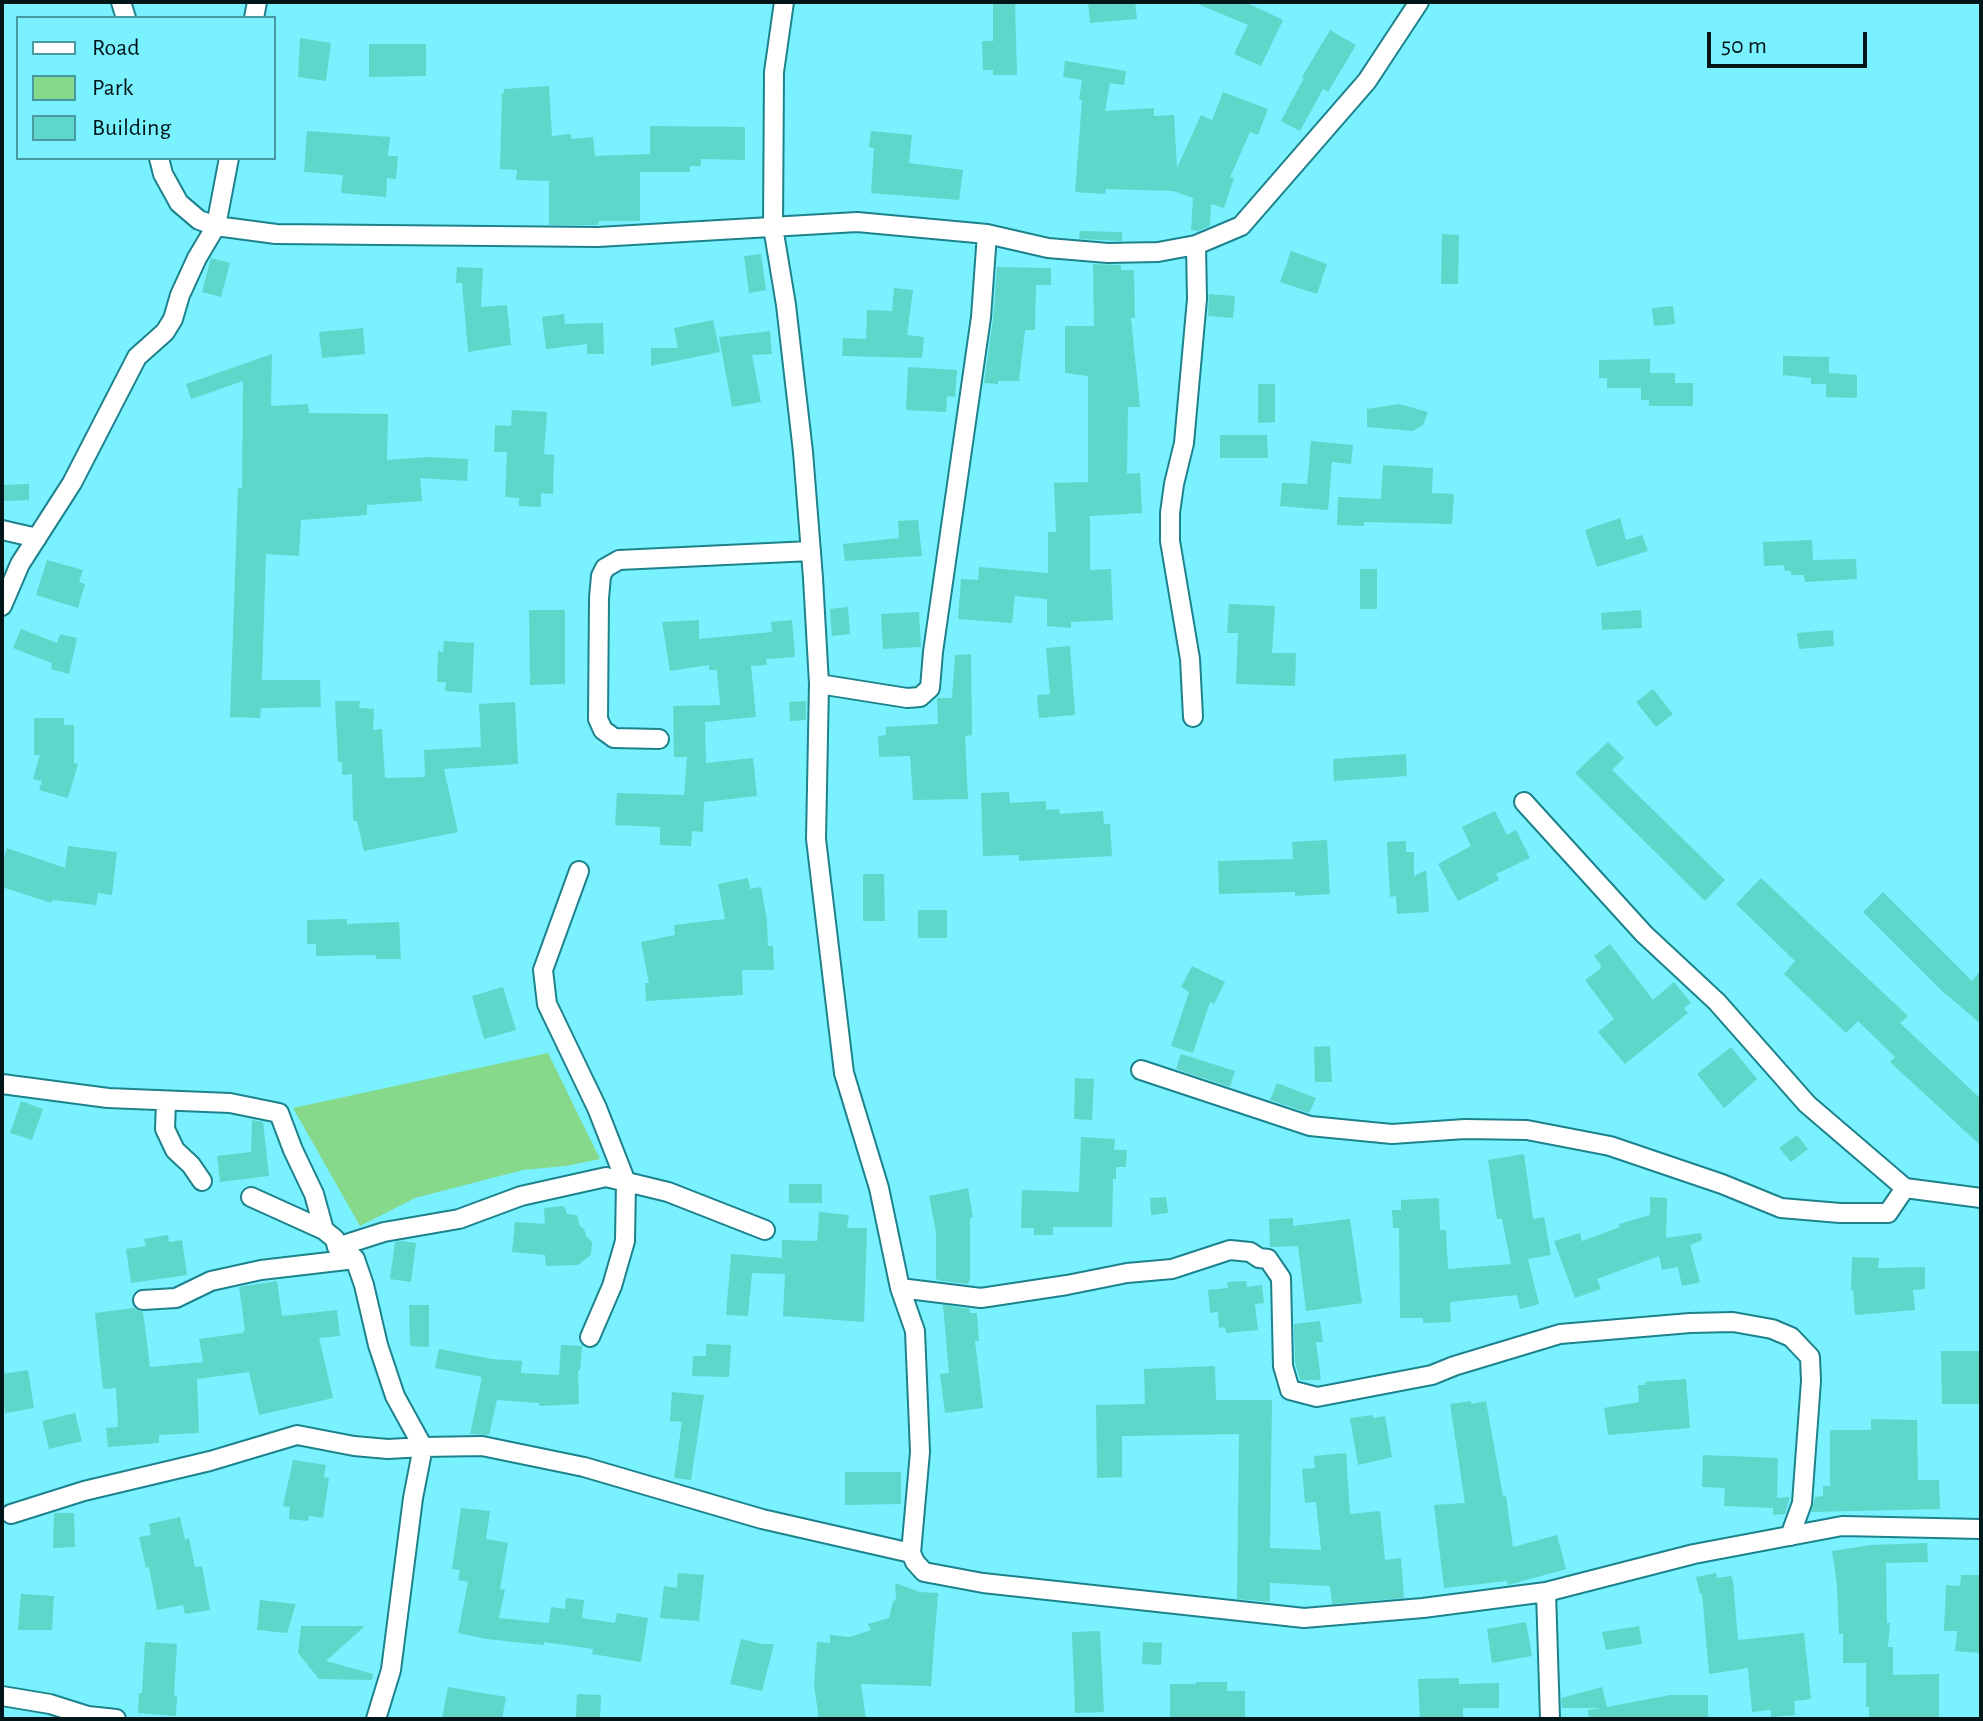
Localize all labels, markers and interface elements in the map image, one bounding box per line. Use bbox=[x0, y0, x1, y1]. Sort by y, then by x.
legend bbox=[16, 16, 276, 160]
scale bar bbox=[1711, 16, 1871, 66]
text: 50 m bbox=[1721, 34, 1767, 58]
text: Road bbox=[92, 36, 140, 60]
text: Park bbox=[92, 76, 133, 100]
text: Building bbox=[92, 116, 171, 140]

